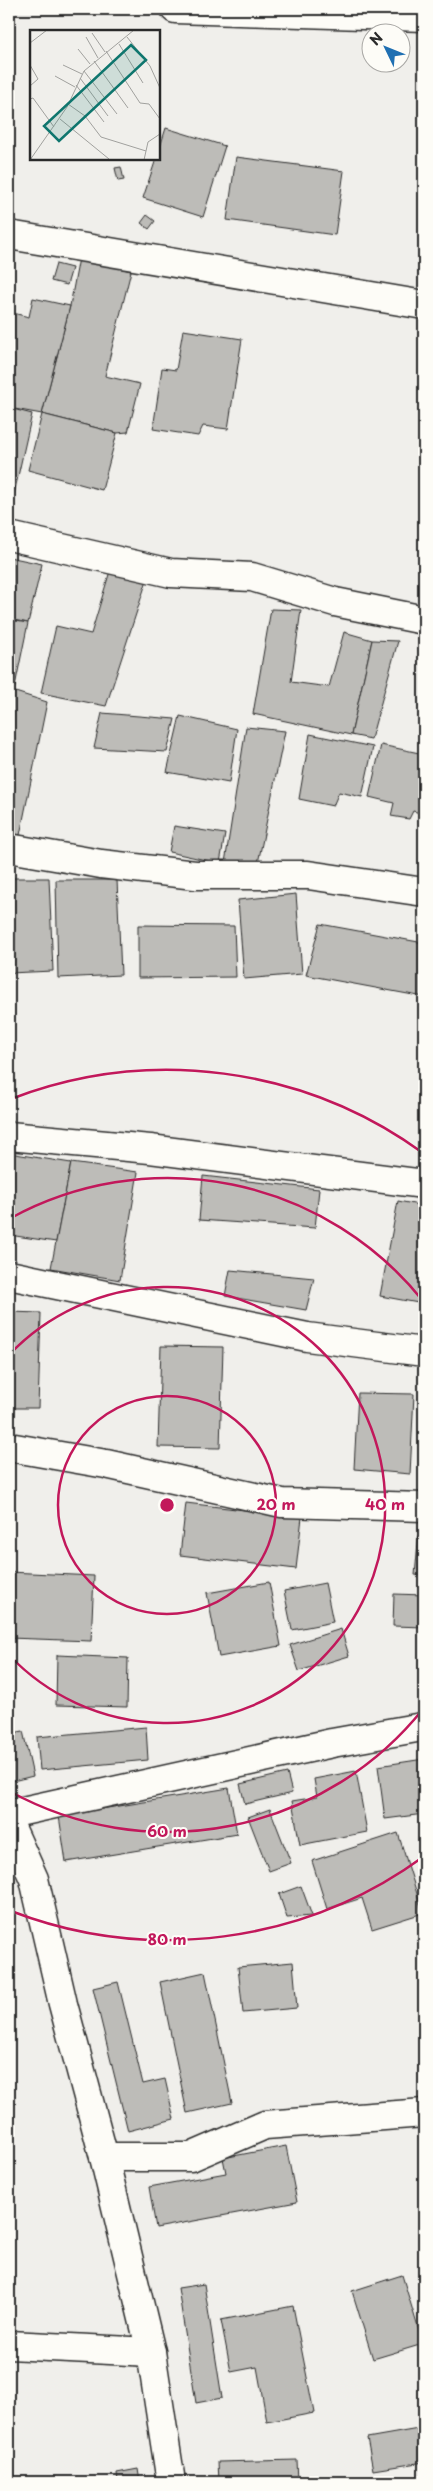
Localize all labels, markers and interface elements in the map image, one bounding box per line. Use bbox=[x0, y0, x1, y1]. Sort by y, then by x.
north arrow bbox=[360, 22, 410, 72]
text: N bbox=[365, 28, 388, 50]
inset map bbox=[30, 30, 160, 160]
text: 20 m bbox=[257, 1492, 295, 1515]
text: 40 m bbox=[365, 1492, 405, 1515]
centre of rings bbox=[158, 1496, 176, 1514]
text: 60 m bbox=[147, 1819, 187, 1842]
text: 80 m bbox=[147, 1927, 187, 1950]

